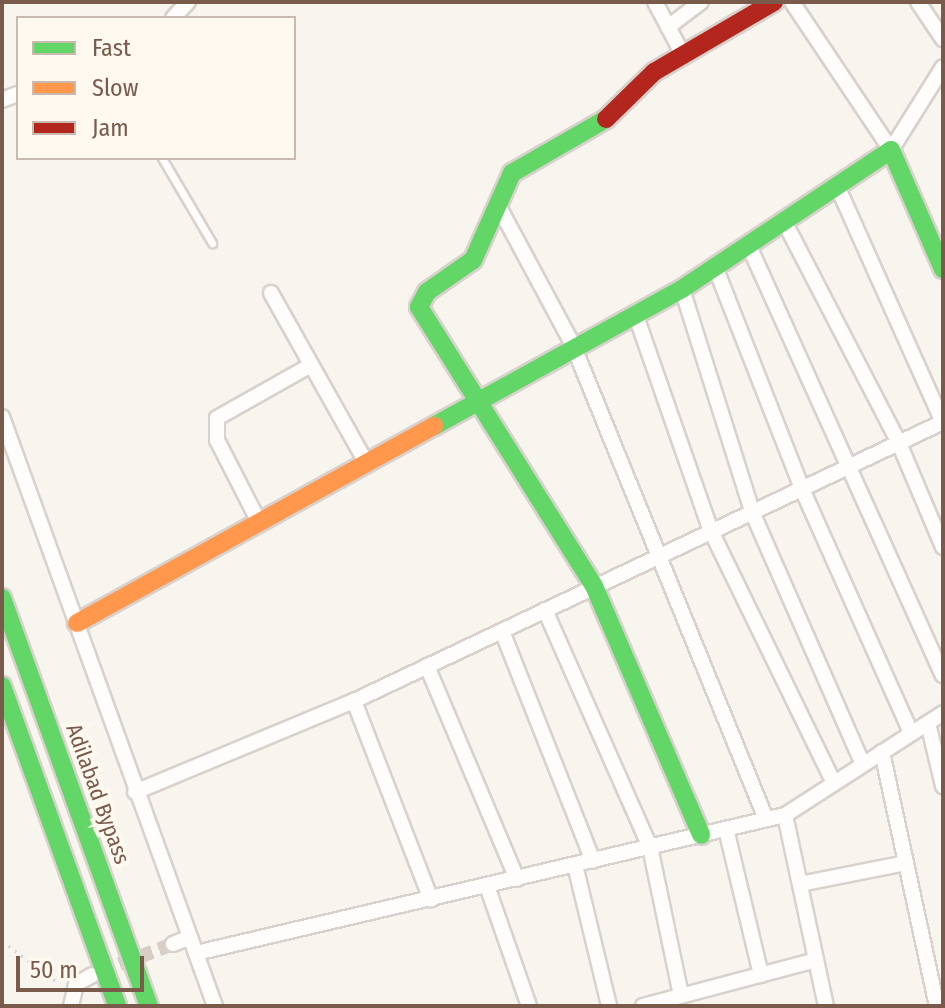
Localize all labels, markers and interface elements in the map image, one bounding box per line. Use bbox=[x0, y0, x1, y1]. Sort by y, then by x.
legend bbox=[16, 16, 296, 160]
text: Fast bbox=[92, 34, 131, 62]
text: Slow bbox=[92, 74, 138, 102]
text: Jam bbox=[92, 114, 129, 142]
street label: Adilabad Bypass bbox=[60, 720, 136, 868]
scale bar bbox=[20, 940, 148, 990]
text: 50 m bbox=[30, 956, 78, 984]

